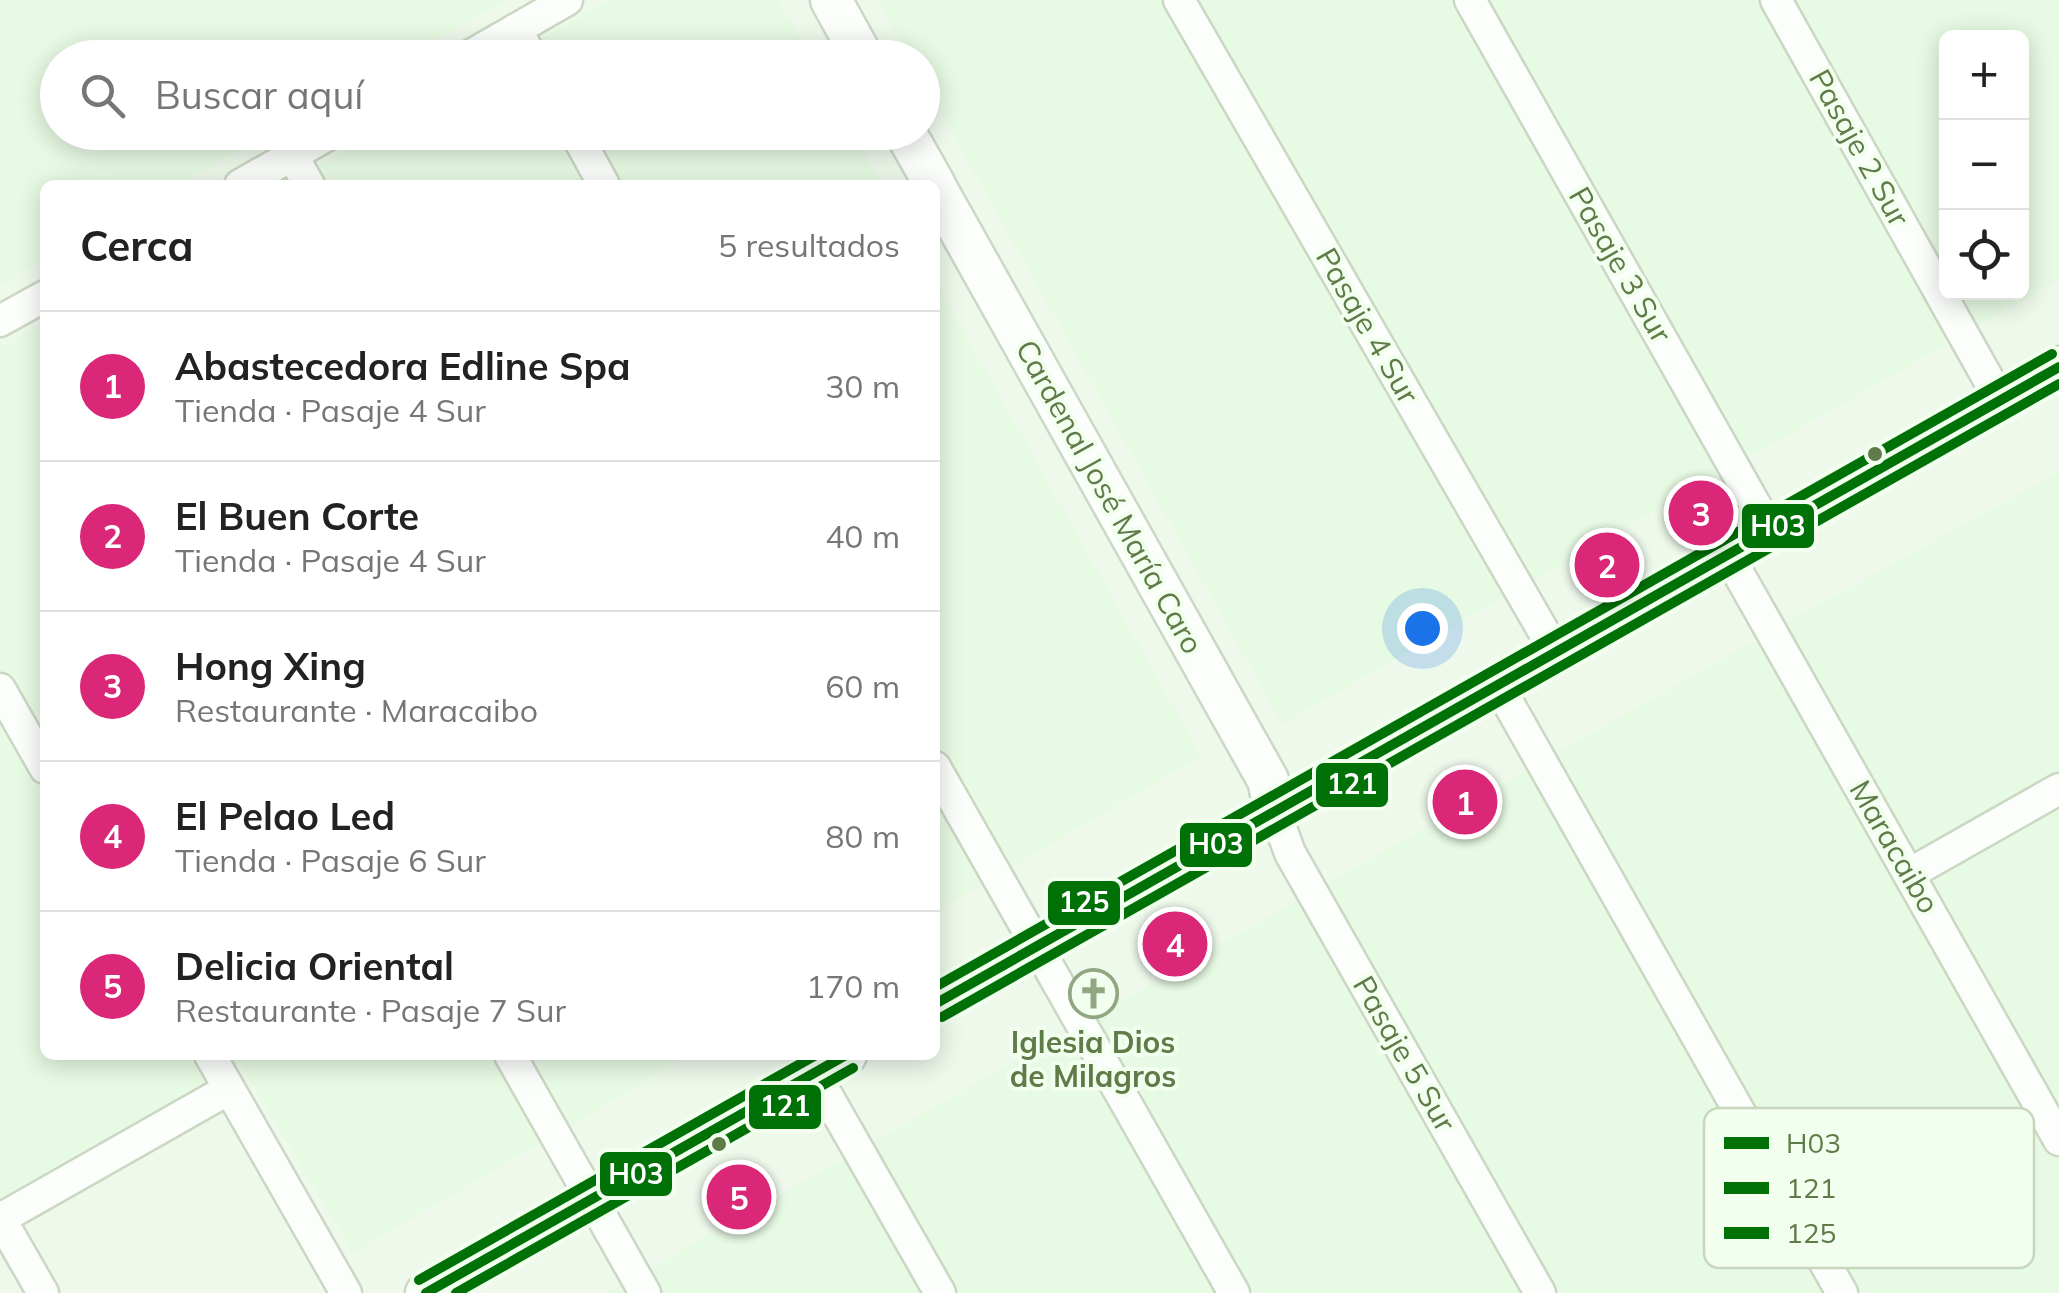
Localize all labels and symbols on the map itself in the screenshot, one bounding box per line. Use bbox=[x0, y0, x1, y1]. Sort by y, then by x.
street label: Pasaje 2 Sur bbox=[1801, 62, 1919, 233]
street label: Pasaje 3 Sur bbox=[1561, 180, 1681, 349]
street label: Pasaje 4 Sur bbox=[1308, 241, 1428, 410]
street label: Cardenal José María Caro bbox=[1008, 333, 1212, 660]
unlabelled marker bbox=[1865, 444, 1885, 464]
pin: 3 bbox=[1668, 476, 1734, 550]
line badge: H03 bbox=[1740, 502, 1816, 550]
text: H03 bbox=[1750, 508, 1806, 543]
pin: 2 bbox=[1574, 528, 1640, 602]
your location bbox=[1397, 603, 1448, 654]
line badge: 121 bbox=[1314, 761, 1390, 809]
pin: 1 bbox=[1432, 764, 1498, 840]
text: 121 bbox=[1327, 766, 1377, 801]
street label: Maracaibo bbox=[1842, 773, 1948, 920]
line badge: H03 bbox=[1178, 821, 1254, 869]
text: H03 bbox=[1188, 826, 1244, 861]
line badge: 125 bbox=[1046, 879, 1122, 927]
text: 125 bbox=[1059, 884, 1109, 919]
pin: 4 bbox=[1142, 906, 1208, 982]
church icon: Iglesia Dios de Milagros bbox=[1067, 968, 1119, 1020]
street label: Pasaje 5 Sur bbox=[1345, 969, 1465, 1138]
place label: Iglesia Dios de Milagros bbox=[1010, 1023, 1176, 1095]
line badge: 121 bbox=[747, 1083, 823, 1131]
text: 121 bbox=[760, 1088, 810, 1123]
legend bbox=[1704, 1108, 2034, 1268]
text: H03 bbox=[1786, 1125, 1841, 1160]
unlabelled marker bbox=[709, 1134, 729, 1154]
line badge: H03 bbox=[598, 1150, 674, 1198]
text: H03 bbox=[608, 1156, 664, 1191]
pin: 5 bbox=[706, 1160, 772, 1234]
text: 121 bbox=[1786, 1170, 1836, 1205]
text: 125 bbox=[1786, 1215, 1836, 1250]

